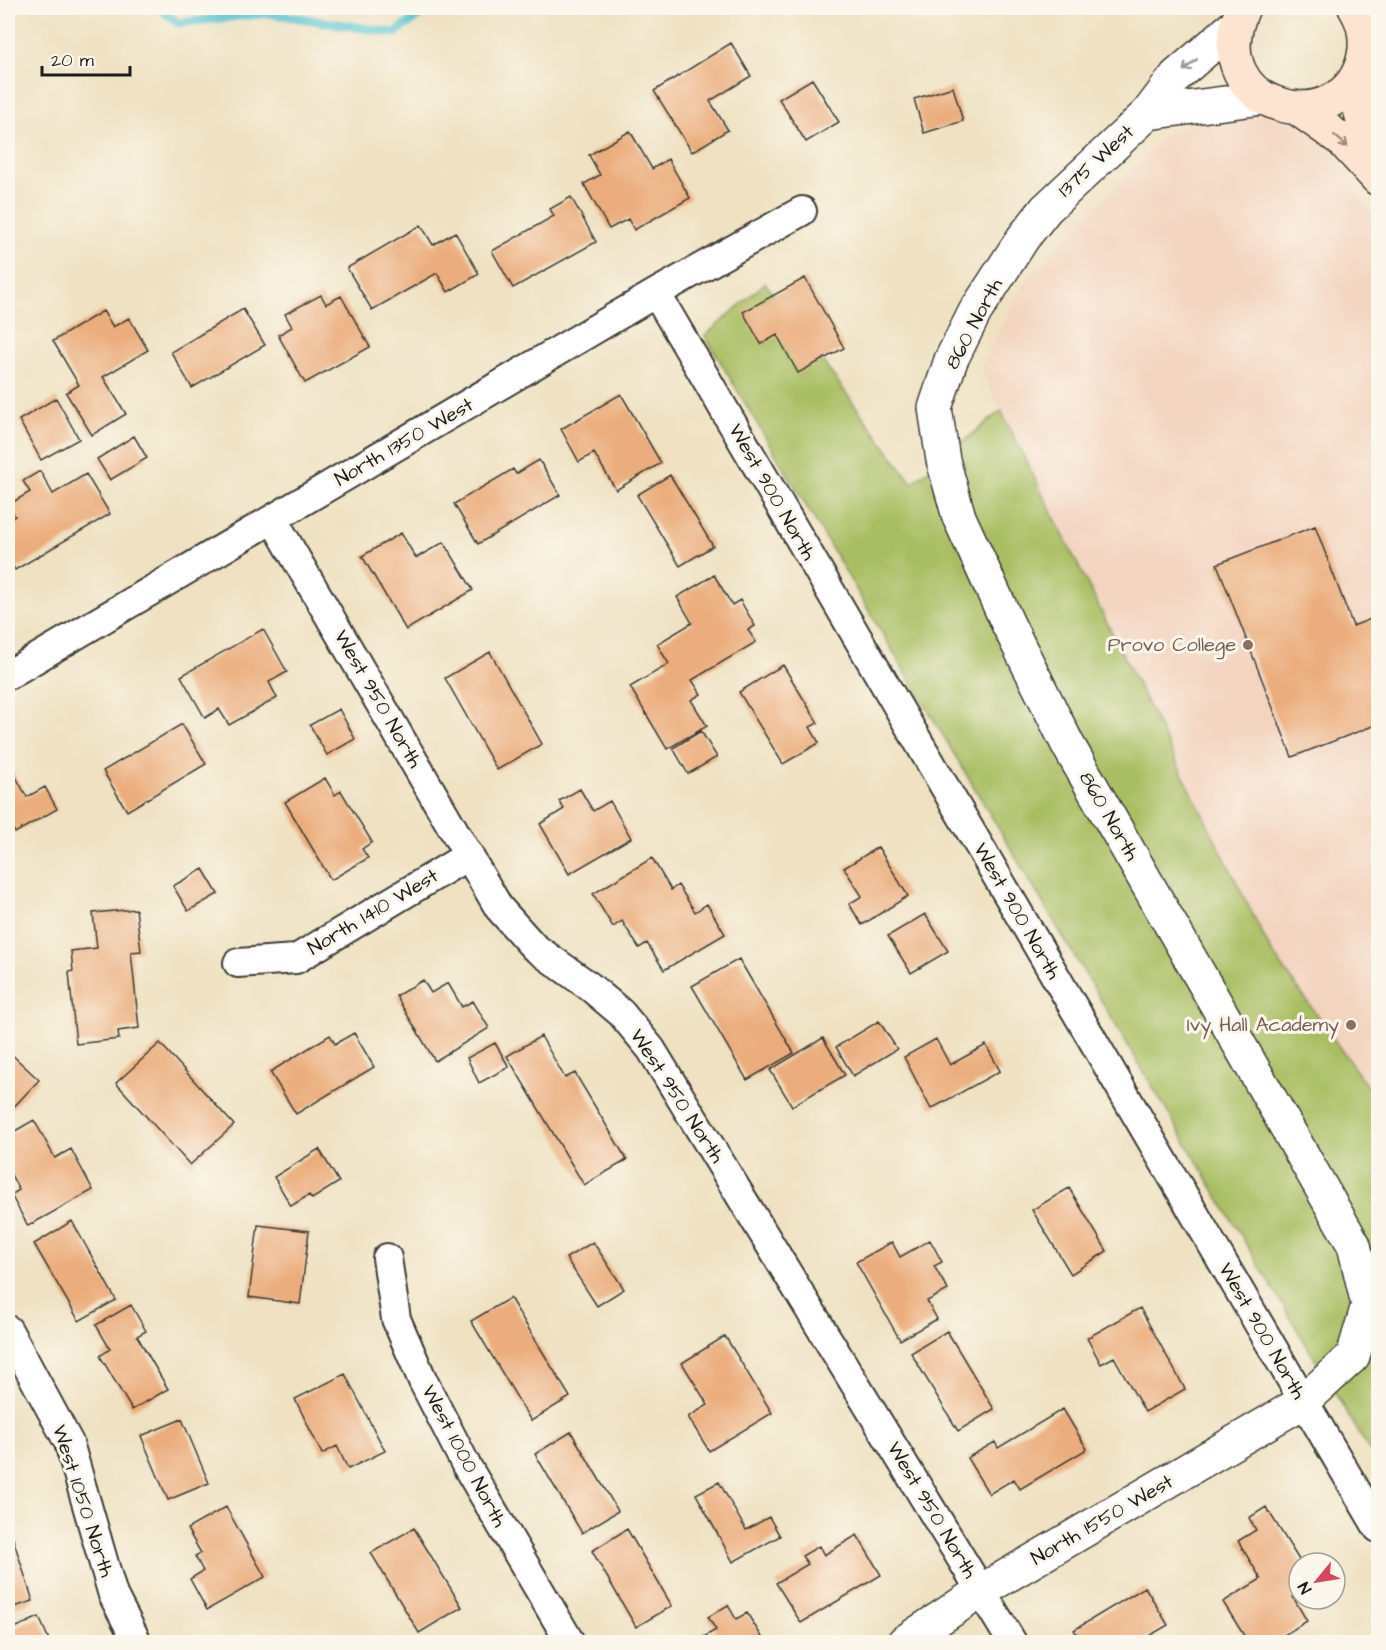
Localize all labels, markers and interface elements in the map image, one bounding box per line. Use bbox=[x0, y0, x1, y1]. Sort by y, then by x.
scale bar bbox=[42, 39, 130, 77]
text: 20 m bbox=[51, 48, 94, 73]
one-way arrow bbox=[1182, 58, 1198, 71]
street label: 1375 West bbox=[1052, 118, 1140, 204]
one-way arrow bbox=[1333, 134, 1348, 148]
street label: 860 North bbox=[938, 274, 1010, 374]
street label: North 1350 West bbox=[329, 391, 479, 493]
street label: West 900 North bbox=[722, 419, 822, 565]
street label: West 950 North bbox=[327, 625, 429, 773]
place label: Provo College bbox=[1108, 631, 1236, 660]
marker: Provo College bbox=[1241, 638, 1255, 652]
street label: 860 North bbox=[1072, 766, 1146, 866]
street label: West 900 North bbox=[967, 838, 1067, 984]
street label: North 1410 West bbox=[302, 862, 444, 962]
place label: Ivy Hall Academy bbox=[1187, 1011, 1339, 1040]
marker: Ivy Hall Academy bbox=[1344, 1018, 1358, 1032]
street label: West 950 North bbox=[623, 1023, 731, 1169]
street label: West 900 North bbox=[1212, 1258, 1312, 1404]
street label: West 1000 North bbox=[415, 1380, 513, 1532]
street label: West 1050 North bbox=[45, 1421, 121, 1581]
street label: West 950 North bbox=[880, 1436, 984, 1584]
street label: North 1550 West bbox=[1026, 1468, 1178, 1572]
north arrow bbox=[1287, 1551, 1347, 1611]
text: N bbox=[1293, 1578, 1317, 1598]

